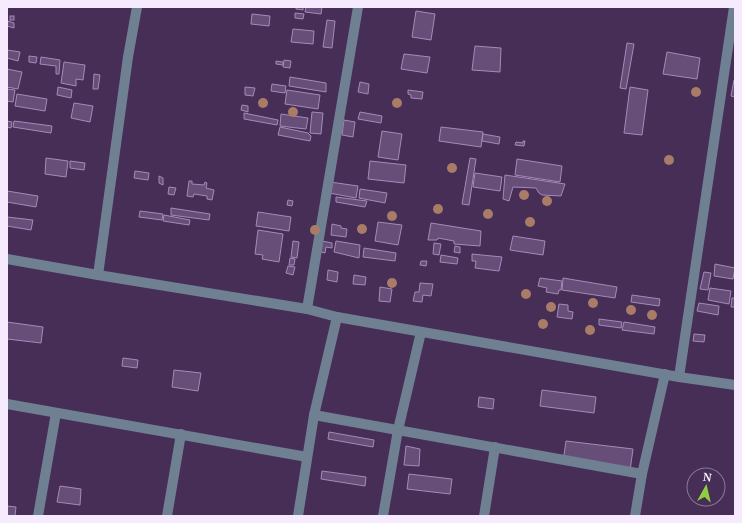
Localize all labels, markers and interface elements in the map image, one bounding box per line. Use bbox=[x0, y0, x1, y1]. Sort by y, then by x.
north arrow bbox=[686, 467, 726, 507]
text: N bbox=[702, 469, 713, 485]

